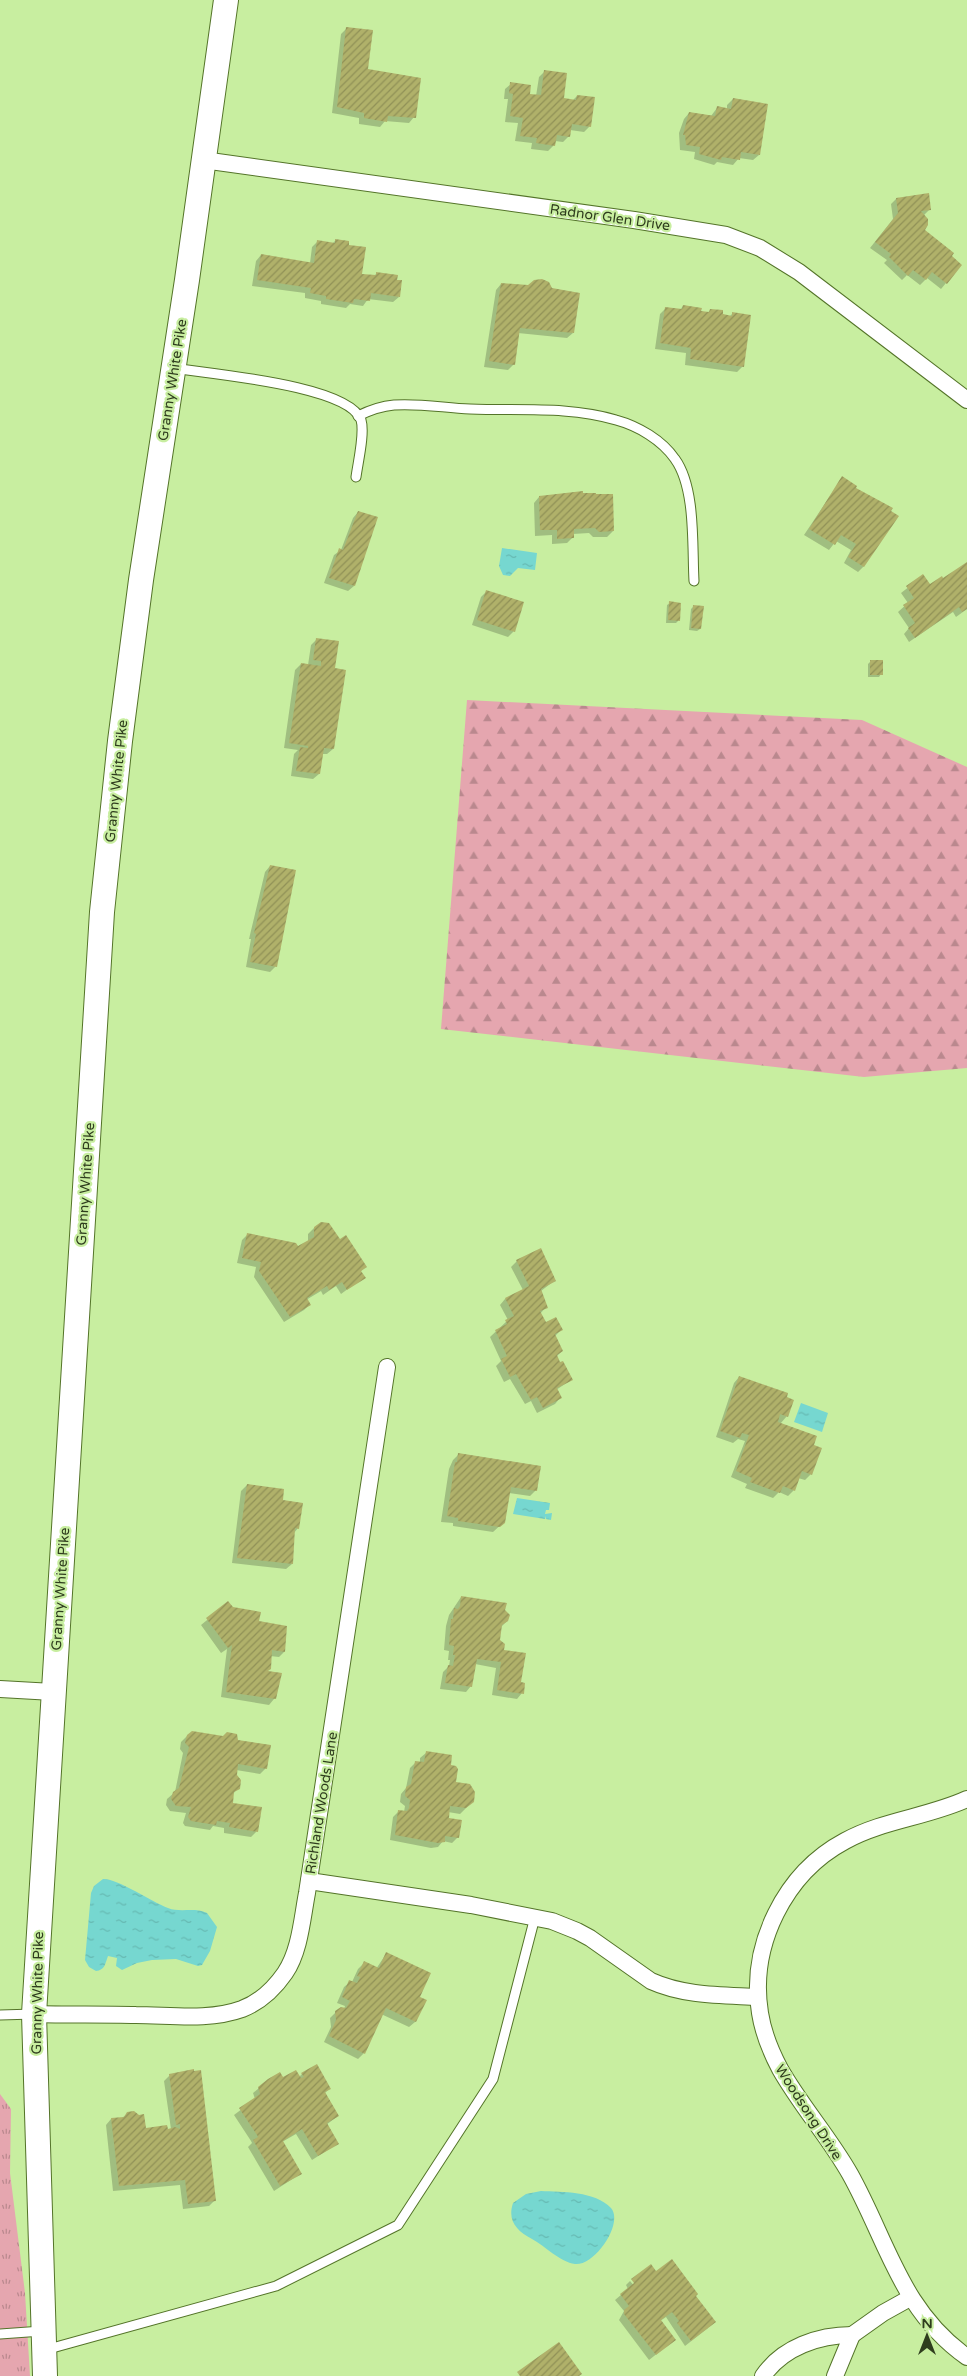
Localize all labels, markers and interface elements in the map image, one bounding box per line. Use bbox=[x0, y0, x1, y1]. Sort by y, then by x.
street label: Radnor Glen Drive bbox=[549, 201, 671, 234]
street label: Granny White Pike bbox=[154, 318, 191, 442]
street label: Granny White Pike bbox=[102, 719, 131, 843]
street label: Granny White Pike bbox=[73, 1122, 98, 1246]
street label: Granny White Pike bbox=[48, 1527, 73, 1651]
street label: Richland Woods Lane bbox=[302, 1731, 341, 1875]
street label: Granny White Pike bbox=[28, 1931, 47, 2055]
street label: Woodsong Drive bbox=[771, 2061, 846, 2163]
north arrow bbox=[902, 2311, 952, 2361]
text: N bbox=[921, 2315, 933, 2332]

